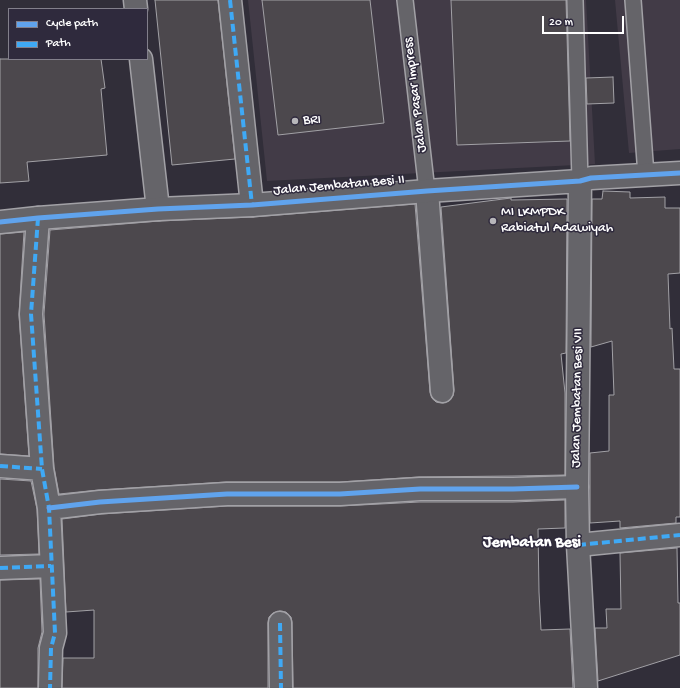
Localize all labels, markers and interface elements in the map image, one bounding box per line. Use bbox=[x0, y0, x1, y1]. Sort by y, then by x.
legend bbox=[8, 8, 148, 60]
scale bar bbox=[544, 8, 626, 34]
text: 20 m bbox=[549, 16, 573, 30]
text: Cycle path bbox=[46, 17, 98, 31]
text: Path bbox=[46, 37, 71, 51]
street label: Jalan Pasar Impress bbox=[401, 37, 431, 153]
place label: BRI bbox=[303, 113, 321, 129]
marker: BRI bbox=[290, 116, 300, 126]
street label: Jalan Jembatan Besi II bbox=[273, 172, 405, 200]
place label: MI LKMPDK Rabiatul Adawiyah bbox=[501, 205, 613, 238]
marker: MI LKMPDK Rabiatul Adawiyah bbox=[488, 216, 498, 226]
street label: Jalan Jembatan Besi VII bbox=[568, 328, 588, 468]
district label: Jembatan Besi bbox=[483, 534, 581, 554]

